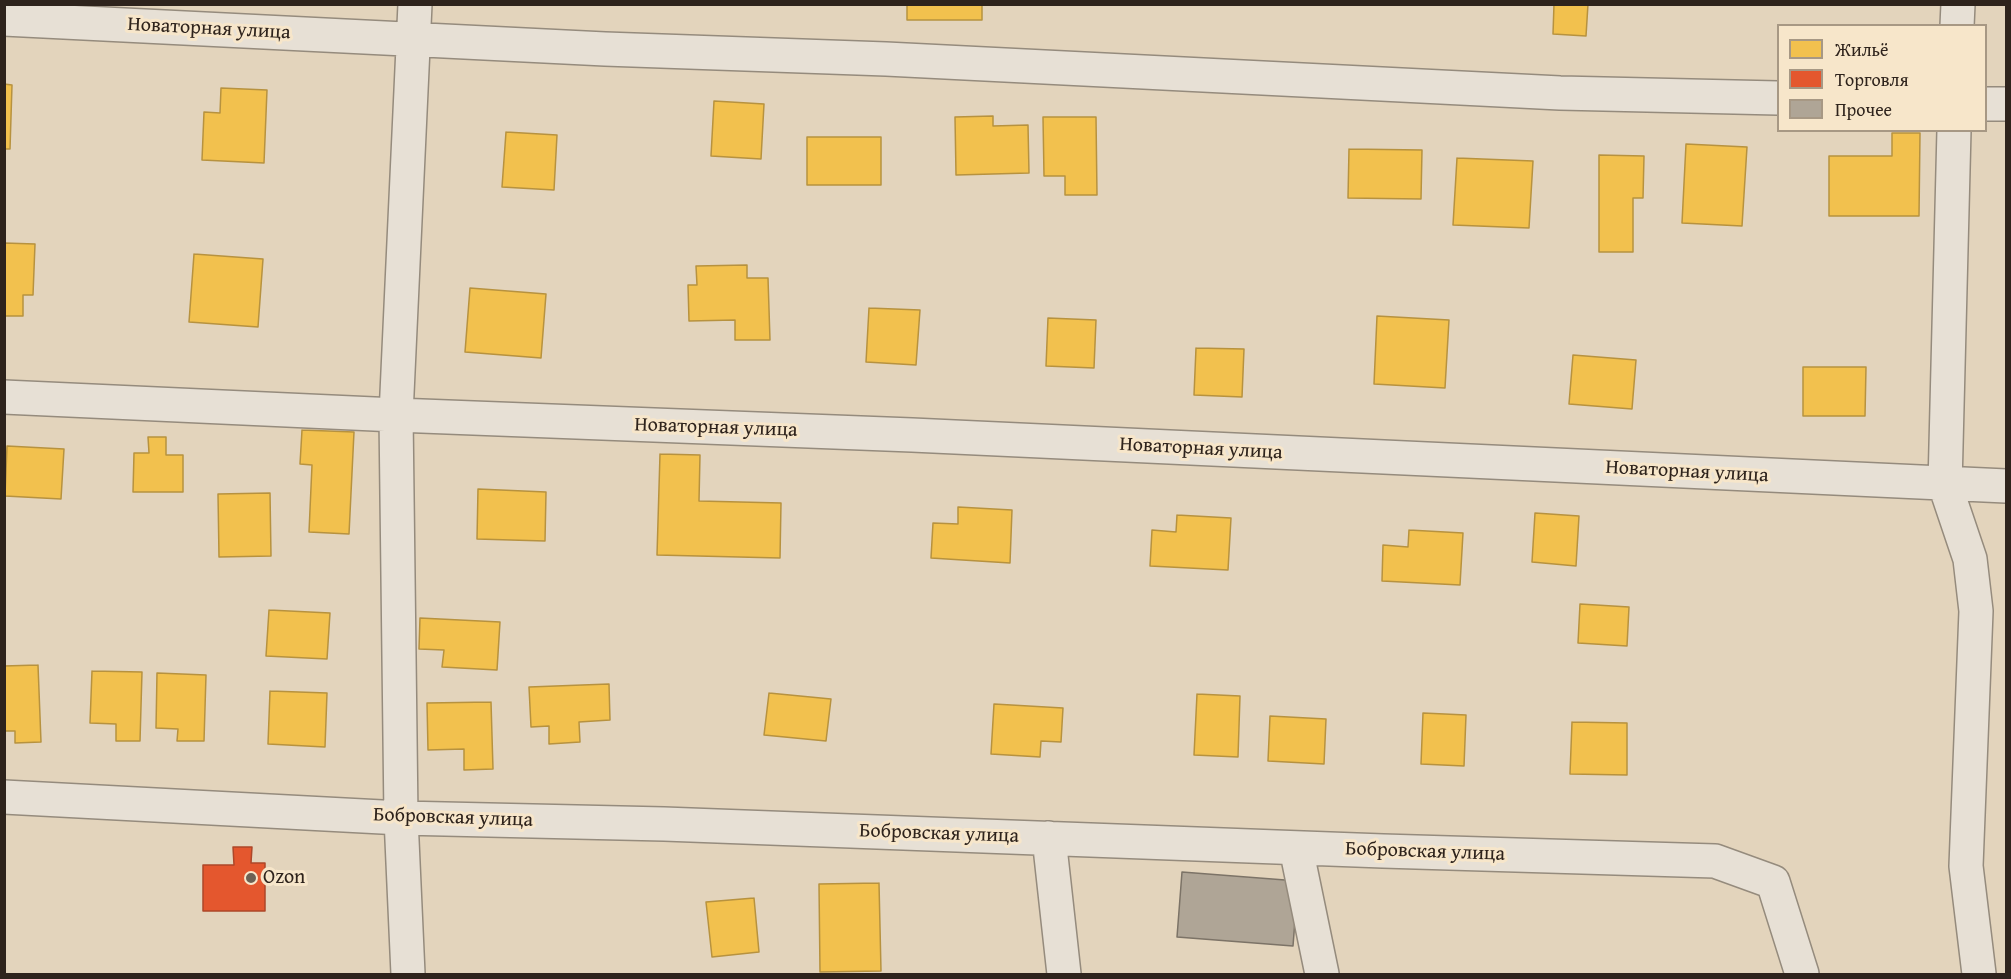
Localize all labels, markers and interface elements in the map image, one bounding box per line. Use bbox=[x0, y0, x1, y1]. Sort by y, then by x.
street label: Новаторная улица bbox=[127, 13, 291, 45]
legend bbox=[1777, 24, 1987, 132]
text: Жильё bbox=[1835, 36, 1889, 63]
text: Торговля bbox=[1835, 66, 1909, 93]
text: Прочее bbox=[1835, 96, 1892, 123]
street label: Новаторная улица bbox=[634, 413, 798, 443]
street label: Новаторная улица bbox=[1119, 433, 1283, 465]
street label: Новаторная улица bbox=[1605, 456, 1769, 488]
street label: Бобровская улица bbox=[373, 803, 533, 833]
street label: Бобровская улица bbox=[859, 819, 1019, 849]
street label: Бобровская улица bbox=[1345, 837, 1505, 867]
place label: Ozon bbox=[263, 866, 305, 890]
marker: Ozon bbox=[244, 871, 258, 885]

